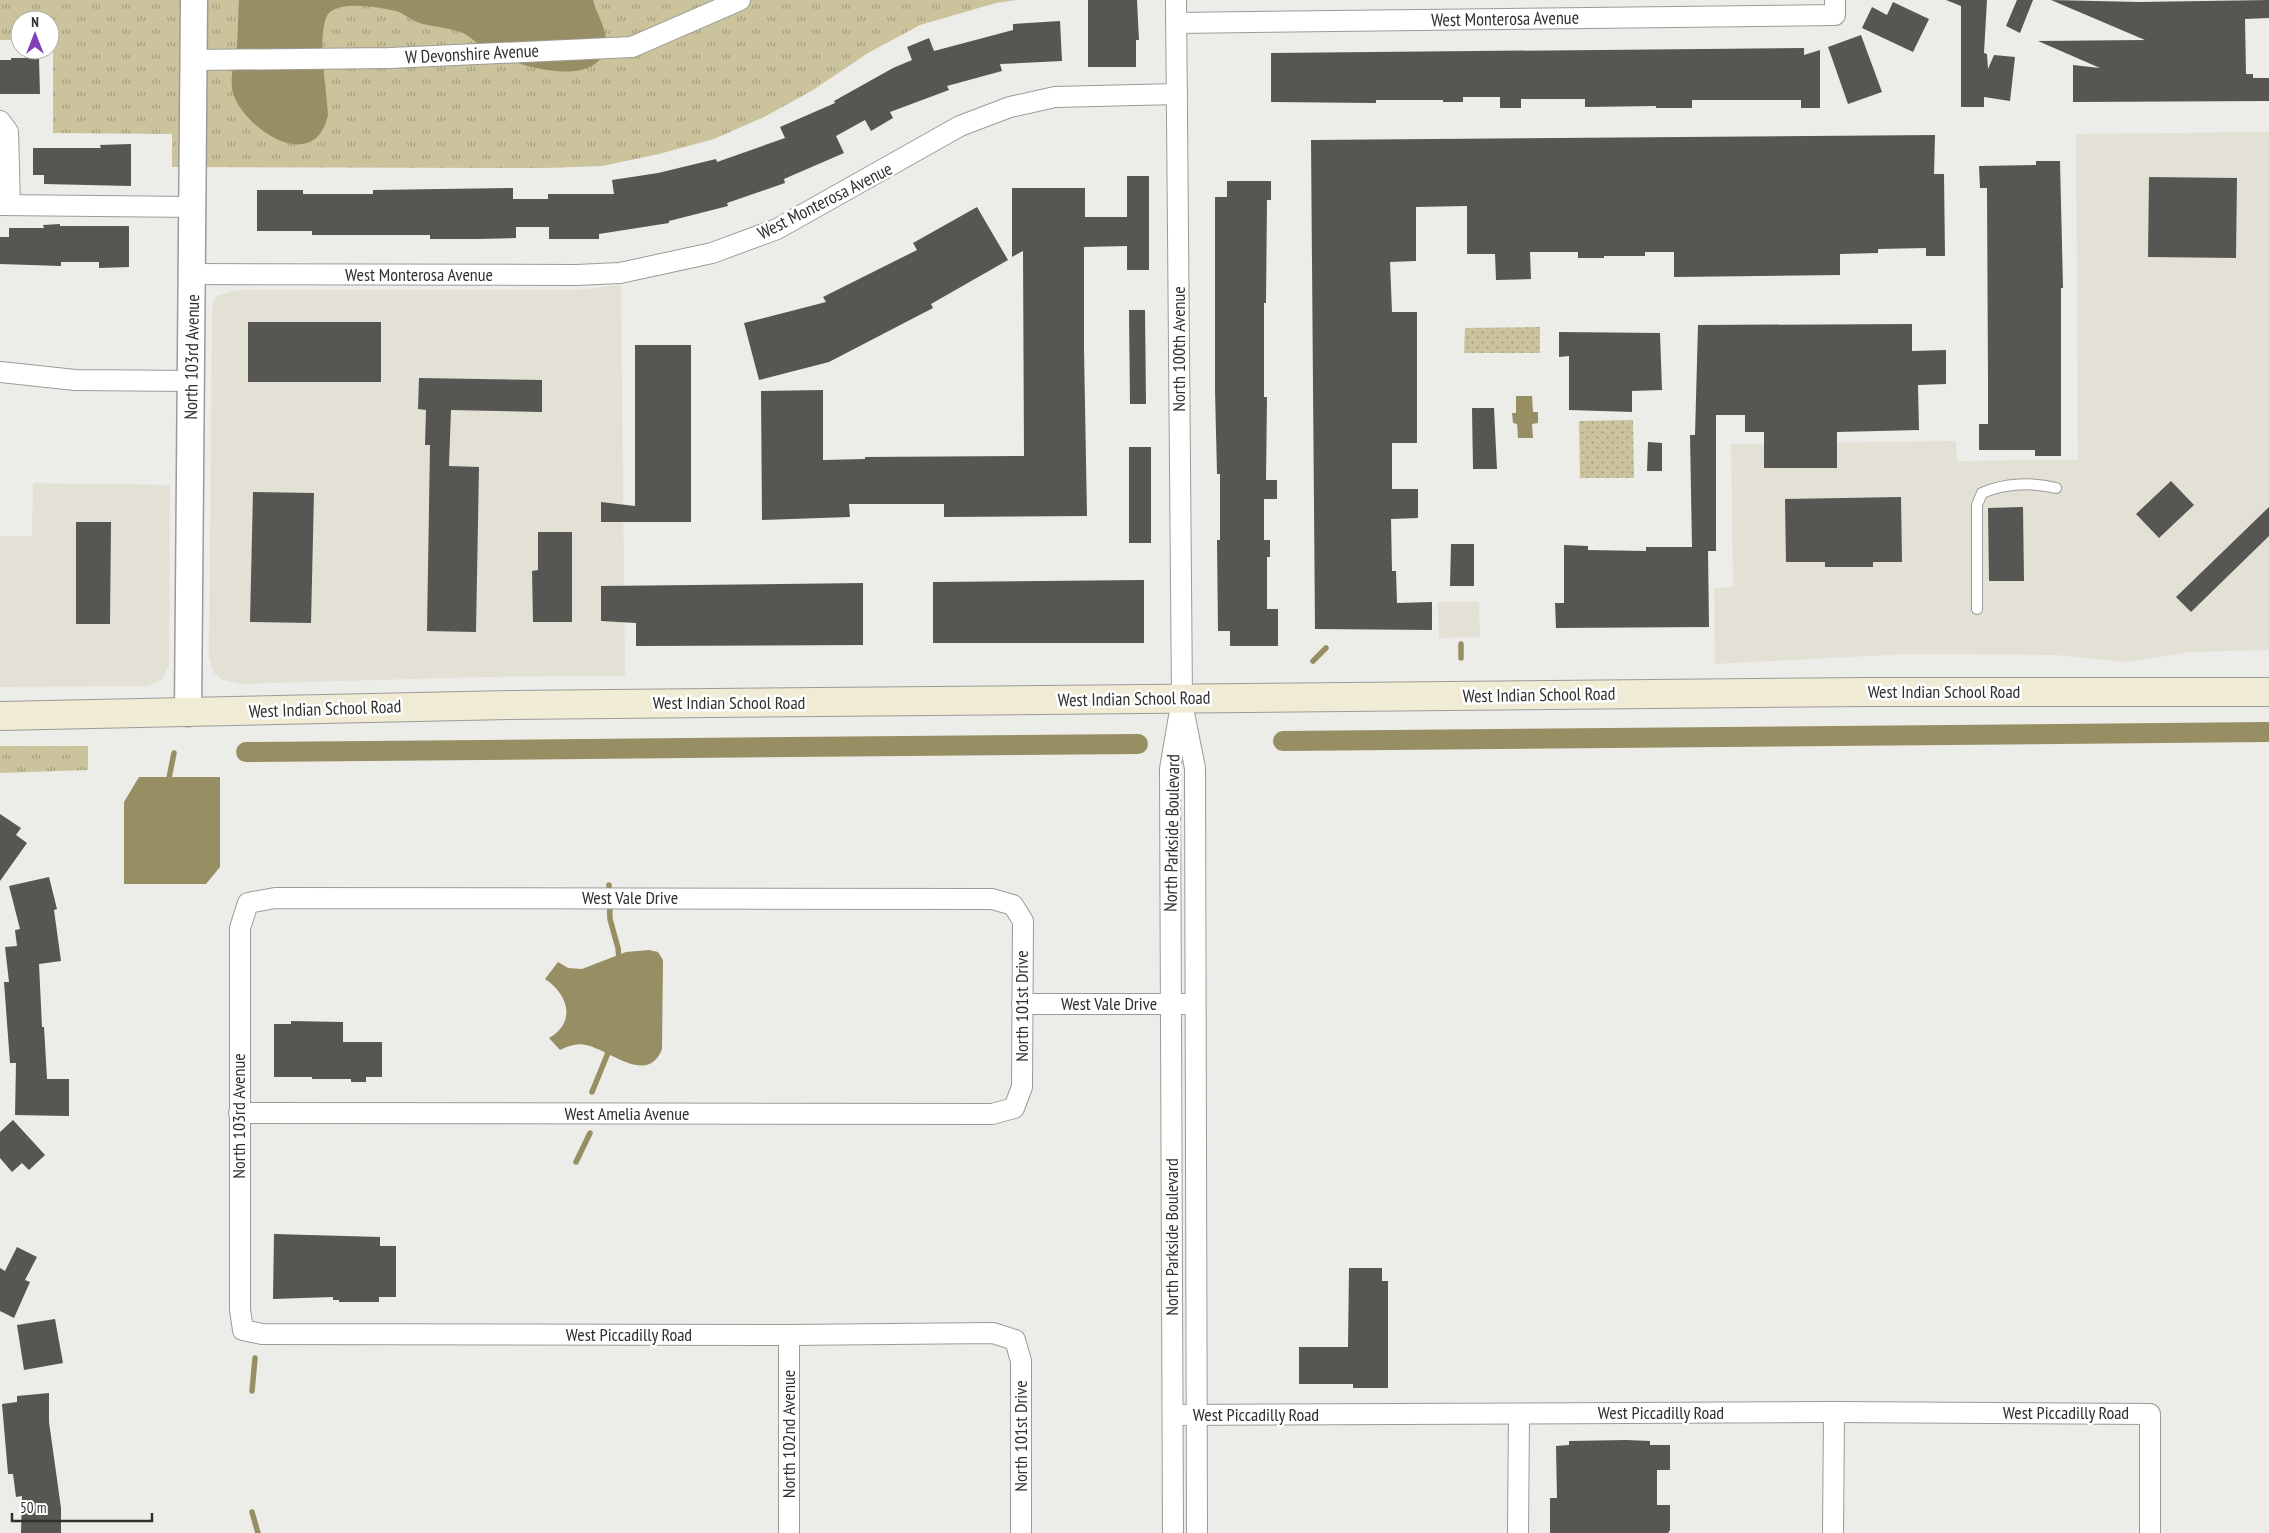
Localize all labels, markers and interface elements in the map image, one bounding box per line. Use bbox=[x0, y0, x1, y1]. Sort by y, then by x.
street label: West Monterosa Avenue bbox=[1431, 6, 1579, 31]
north arrow bbox=[10, 10, 60, 60]
text: N bbox=[31, 13, 39, 31]
street label: W Devonshire Avenue bbox=[405, 39, 539, 68]
street label: West Monterosa Avenue bbox=[754, 157, 896, 244]
street label: West Monterosa Avenue bbox=[345, 263, 493, 286]
street label: North 100th Avenue bbox=[1167, 286, 1190, 412]
street label: North 103rd Avenue bbox=[179, 294, 204, 420]
street label: West Indian School Road bbox=[1868, 680, 2020, 703]
street label: West Indian School Road bbox=[1462, 682, 1616, 707]
street label: West Indian School Road bbox=[1057, 686, 1211, 711]
street label: West Indian School Road bbox=[653, 691, 805, 714]
street label: West Indian School Road bbox=[248, 694, 402, 723]
street label: North Parkside Boulevard bbox=[1159, 754, 1184, 912]
street label: West Vale Drive bbox=[582, 886, 678, 909]
street label: North 101st Drive bbox=[1010, 950, 1033, 1062]
street label: West Vale Drive bbox=[1061, 992, 1157, 1015]
street label: North 103rd Avenue bbox=[227, 1053, 250, 1179]
street label: West Amelia Avenue bbox=[564, 1102, 690, 1125]
street label: North Parkside Boulevard bbox=[1160, 1158, 1183, 1316]
street label: West Piccadilly Road bbox=[566, 1323, 692, 1346]
street label: North 102nd Avenue bbox=[777, 1370, 800, 1498]
street label: North 101st Drive bbox=[1009, 1380, 1032, 1492]
street label: West Piccadilly Road bbox=[1598, 1401, 1724, 1424]
street label: West Piccadilly Road bbox=[2003, 1401, 2129, 1424]
street label: West Piccadilly Road bbox=[1193, 1403, 1319, 1426]
scale bar bbox=[12, 1490, 152, 1522]
text: 50 m bbox=[20, 1498, 46, 1517]

